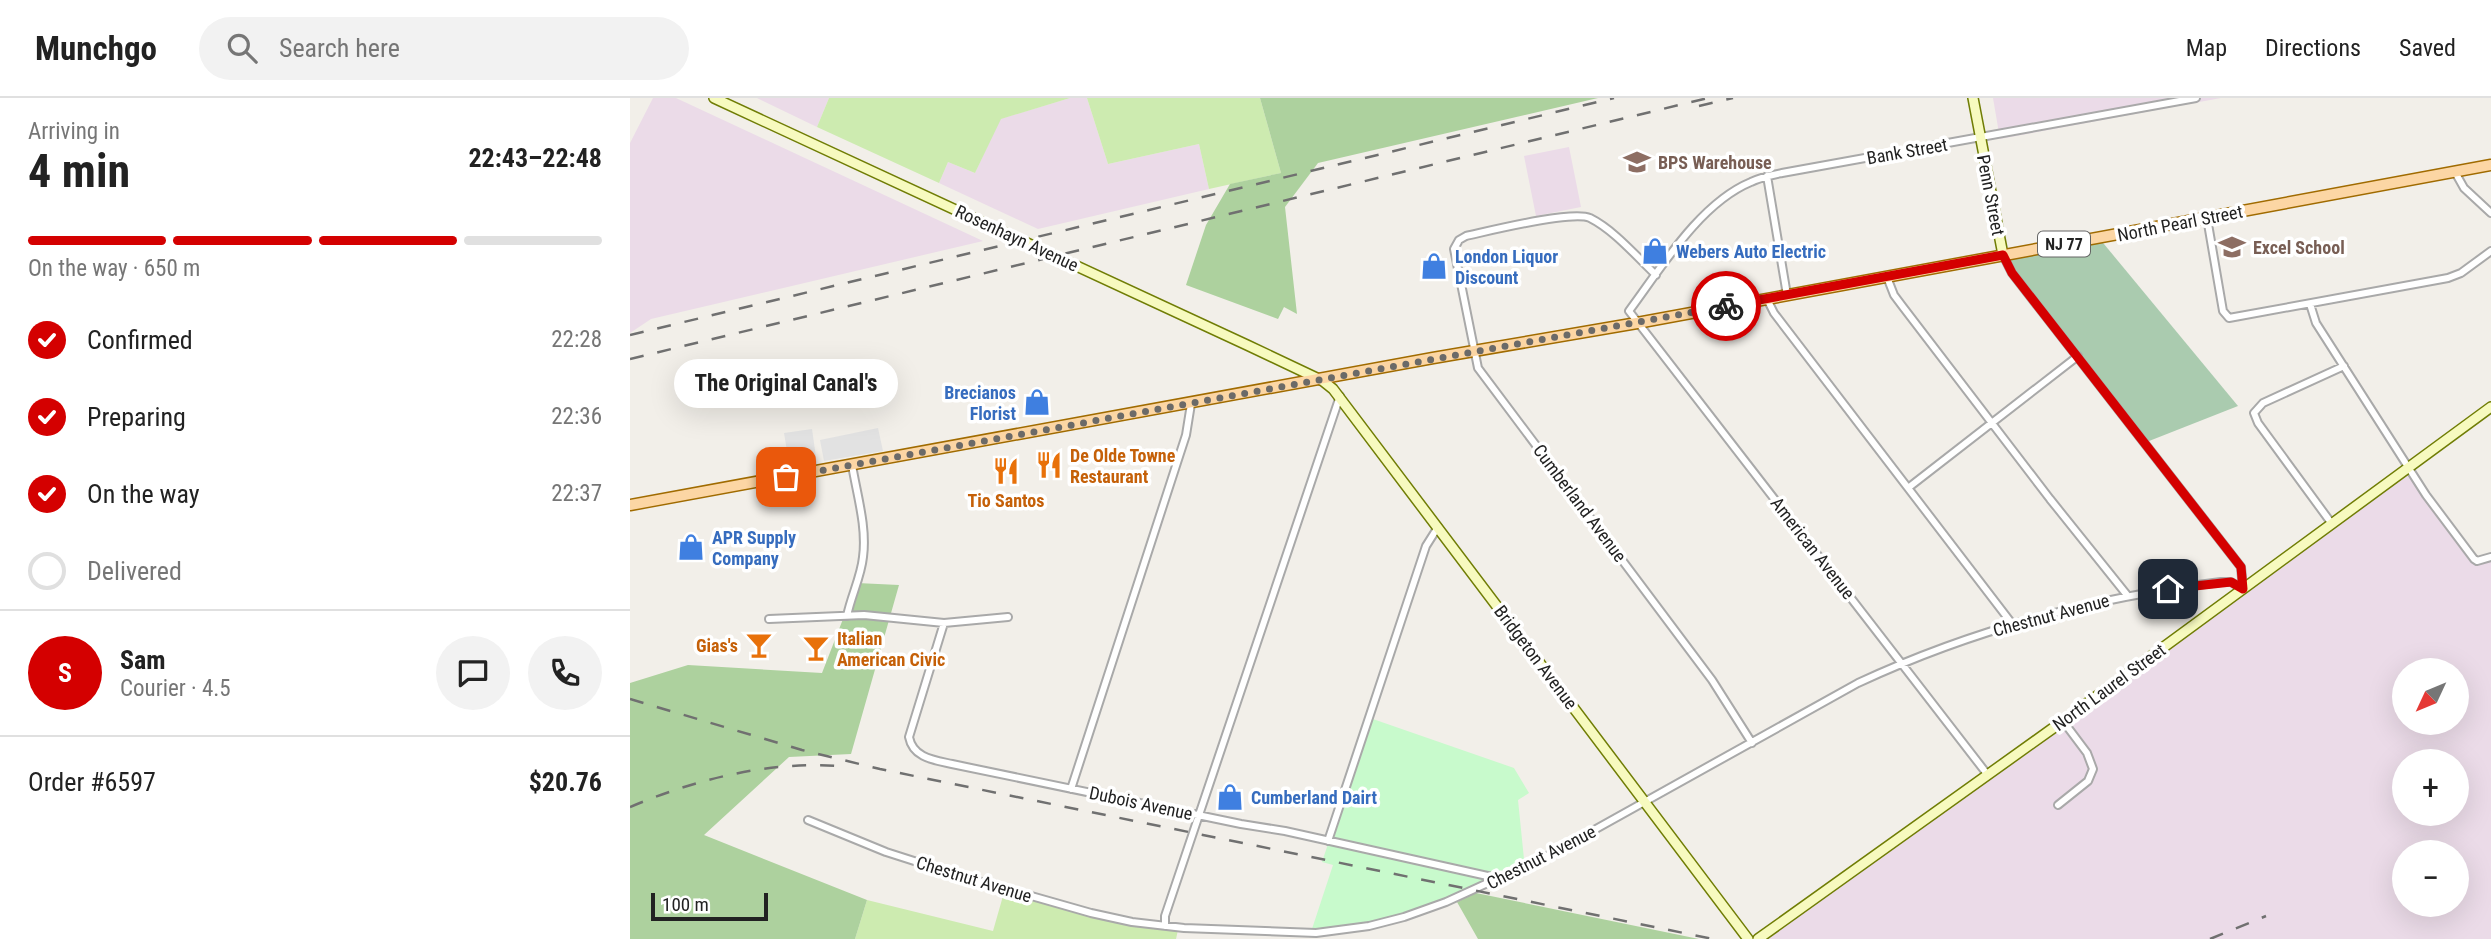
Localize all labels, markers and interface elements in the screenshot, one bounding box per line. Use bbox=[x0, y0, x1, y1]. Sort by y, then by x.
search box bbox=[199, 17, 689, 80]
text: Munchgo bbox=[35, 29, 157, 68]
icon: search bbox=[223, 29, 261, 67]
text: Search here bbox=[279, 33, 400, 63]
text: Map bbox=[2186, 34, 2227, 62]
text: Directions bbox=[2265, 34, 2361, 62]
text: Saved bbox=[2399, 34, 2456, 62]
text: Arriving in bbox=[28, 118, 120, 145]
street label: Bank Street bbox=[1865, 134, 1949, 168]
text: 22:43–22:48 bbox=[468, 143, 602, 173]
text: 4 min bbox=[28, 144, 130, 198]
school or university icon: BPS Warehouse bbox=[1622, 147, 1652, 177]
place label: BPS Warehouse bbox=[1658, 152, 1772, 173]
street label: Penn Street bbox=[1973, 153, 2009, 237]
street label: Rosenhayn Avenue bbox=[952, 200, 1082, 276]
street label: North Pearl Street bbox=[2116, 201, 2244, 245]
road number: NJ 77 bbox=[2038, 232, 2090, 256]
school or university icon: Excel School bbox=[2217, 232, 2247, 262]
shop icon: Webers Auto Electric bbox=[1640, 236, 1670, 266]
place label: Excel School bbox=[2253, 237, 2345, 258]
place label: Webers Auto Electric bbox=[1676, 241, 1826, 262]
place label: London Liquor Discount bbox=[1455, 246, 1558, 288]
shop icon: London Liquor Discount bbox=[1419, 251, 1449, 281]
text: On the way · 650 m bbox=[28, 255, 200, 282]
courier bbox=[1691, 271, 1761, 341]
icon: bike bbox=[1707, 287, 1745, 325]
icon: check bbox=[28, 321, 66, 359]
text: Confirmed bbox=[87, 325, 193, 355]
text: 22:28 bbox=[551, 326, 602, 353]
callout: The Original Canal's bbox=[674, 358, 898, 407]
text: The Original Canal's bbox=[694, 370, 878, 397]
place label: Brecianos Florist bbox=[944, 382, 1016, 424]
shop icon: Brecianos Florist bbox=[1022, 387, 1052, 417]
icon: check bbox=[28, 398, 66, 436]
text: Preparing bbox=[87, 402, 186, 432]
text: 22:36 bbox=[551, 403, 602, 430]
street label: Cumberland Avenue bbox=[1529, 440, 1631, 566]
place label: De Olde Towne Restaurant bbox=[1070, 445, 1176, 487]
pin bbox=[756, 447, 816, 507]
restaurant icon: De Olde Towne Restaurant bbox=[1034, 450, 1064, 480]
restaurant icon: Tio Santos bbox=[991, 456, 1021, 486]
icon: bag bbox=[767, 458, 805, 496]
icon: check bbox=[28, 475, 66, 513]
text: On the way bbox=[87, 479, 200, 509]
text: 22:37 bbox=[551, 480, 602, 507]
place label: Tio Santos bbox=[968, 490, 1044, 511]
street label: American Avenue bbox=[1767, 493, 1859, 603]
place label: APR Supply Company bbox=[712, 527, 796, 569]
shop icon: APR Supply Company bbox=[676, 532, 706, 562]
text: Delivered bbox=[87, 556, 182, 586]
pin bbox=[2138, 559, 2198, 619]
icon: home bbox=[2149, 570, 2187, 608]
street label: Chestnut Avenue bbox=[1991, 589, 2111, 641]
street label: Bridgeton Avenue bbox=[1490, 601, 1582, 713]
place label: Italian American Civic bbox=[837, 628, 945, 670]
bar icon: Gias's bbox=[744, 630, 774, 660]
bar icon: Italian American Civic bbox=[801, 633, 831, 663]
place label: Gias's bbox=[696, 635, 738, 656]
button: chat bbox=[436, 636, 510, 710]
button: phone bbox=[528, 636, 602, 710]
street label: North Laurel Street bbox=[2048, 639, 2170, 735]
text: Sam bbox=[120, 645, 166, 675]
text: S bbox=[58, 658, 72, 688]
north arrow bbox=[2392, 658, 2469, 735]
map controls bbox=[2392, 658, 2469, 917]
text: Courier · 4.5 bbox=[120, 675, 231, 702]
button: + bbox=[2392, 749, 2469, 826]
text: Order #6597 bbox=[28, 767, 156, 797]
text: $20.76 bbox=[529, 767, 602, 797]
street label: Dubois Avenue bbox=[1087, 782, 1195, 824]
shop icon: Cumberland Dairt bbox=[1215, 782, 1245, 812]
place label: Cumberland Dairt bbox=[1251, 787, 1377, 808]
street label: Chestnut Avenue bbox=[1483, 821, 1599, 893]
button: − bbox=[2392, 840, 2469, 917]
street label: Chestnut Avenue bbox=[914, 851, 1034, 907]
scale bar bbox=[651, 890, 768, 922]
text: 100 m bbox=[662, 893, 709, 916]

